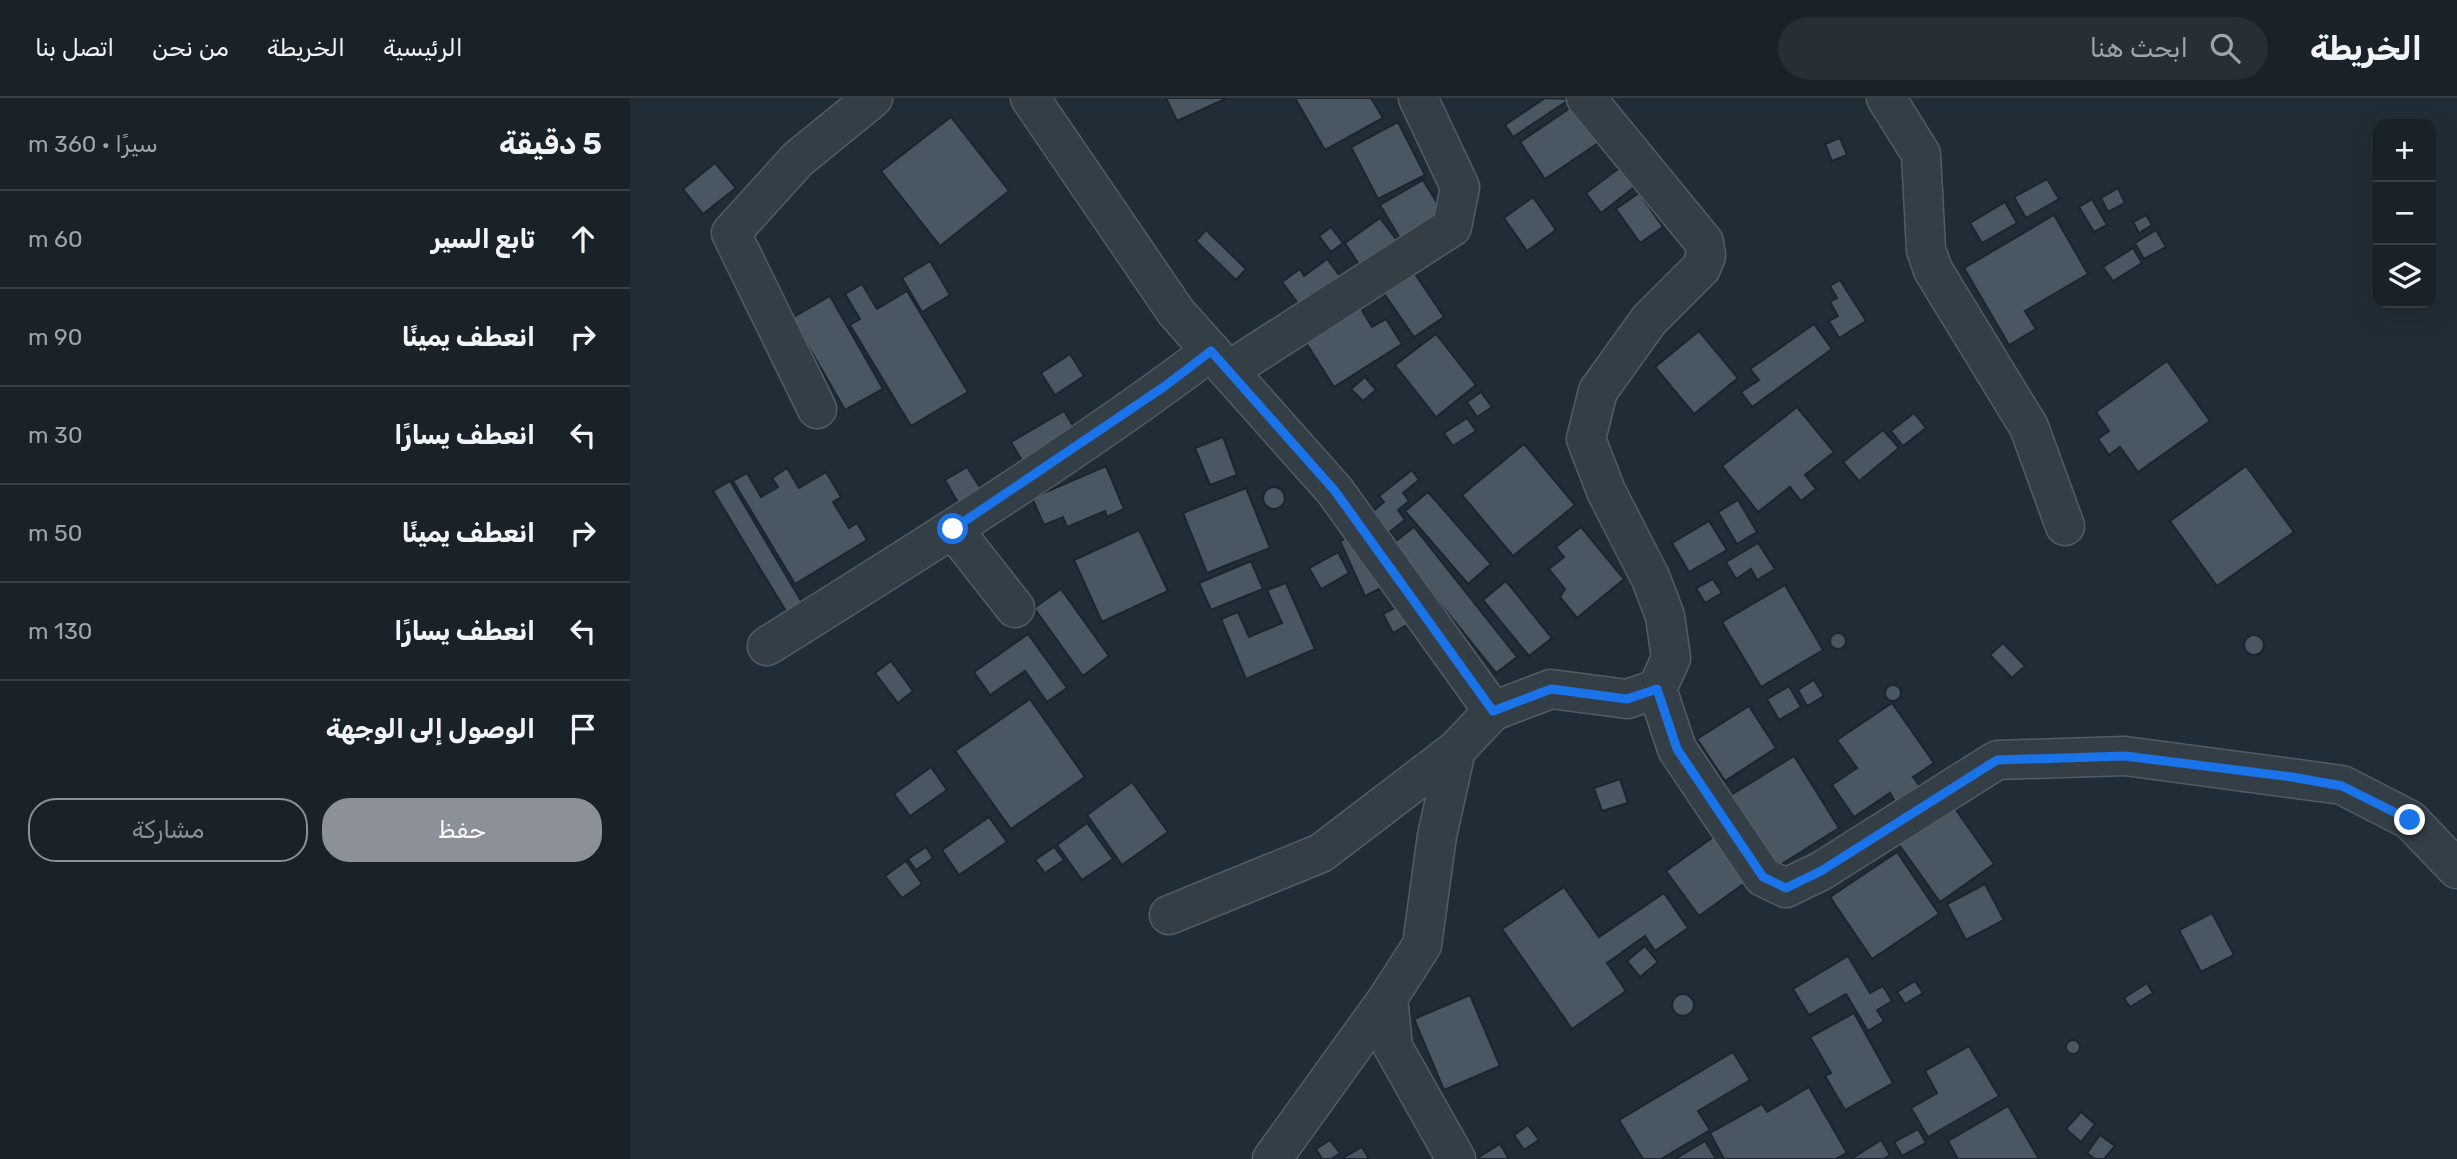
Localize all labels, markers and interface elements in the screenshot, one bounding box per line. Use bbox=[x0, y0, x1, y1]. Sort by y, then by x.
search box bbox=[1778, 17, 2268, 80]
icon: search bbox=[2206, 29, 2244, 67]
text: الخريطة bbox=[2310, 29, 2422, 68]
text: ابحث هنا bbox=[2090, 33, 2188, 64]
text: اتصل بنا bbox=[35, 34, 114, 62]
text: من نحن bbox=[152, 34, 229, 62]
text: الخريطة bbox=[267, 34, 345, 62]
text: الرئيسية bbox=[383, 34, 463, 62]
map controls bbox=[2373, 119, 2436, 308]
button: + bbox=[2373, 119, 2436, 182]
text: 5 دقيقة bbox=[499, 126, 602, 162]
text: سيرًا · 360 m bbox=[28, 130, 158, 158]
button: − bbox=[2373, 182, 2436, 245]
icon: ahead bbox=[564, 220, 602, 258]
text: تابع السير bbox=[431, 224, 535, 255]
text: 60 m bbox=[28, 225, 83, 253]
button: layers bbox=[2373, 245, 2436, 308]
icon: right bbox=[564, 318, 602, 356]
text: انعطف يمينًا bbox=[402, 322, 535, 353]
text: 90 m bbox=[28, 323, 82, 351]
icon: left bbox=[564, 416, 602, 454]
text: انعطف يسارًا bbox=[394, 420, 535, 451]
text: 30 m bbox=[28, 421, 83, 449]
route start bbox=[937, 513, 968, 544]
icon: right bbox=[564, 514, 602, 552]
text: انعطف يمينًا bbox=[402, 518, 535, 549]
text: 50 m bbox=[28, 519, 82, 547]
icon: left bbox=[564, 612, 602, 650]
text: انعطف يسارًا bbox=[394, 616, 535, 647]
text: 130 m bbox=[28, 617, 92, 645]
icon: arrive bbox=[564, 710, 602, 748]
text: الوصول إلى الوجهة bbox=[326, 714, 535, 745]
button: مشاركة bbox=[28, 798, 308, 862]
button: حفظ bbox=[322, 798, 602, 862]
route end bbox=[2394, 804, 2425, 835]

